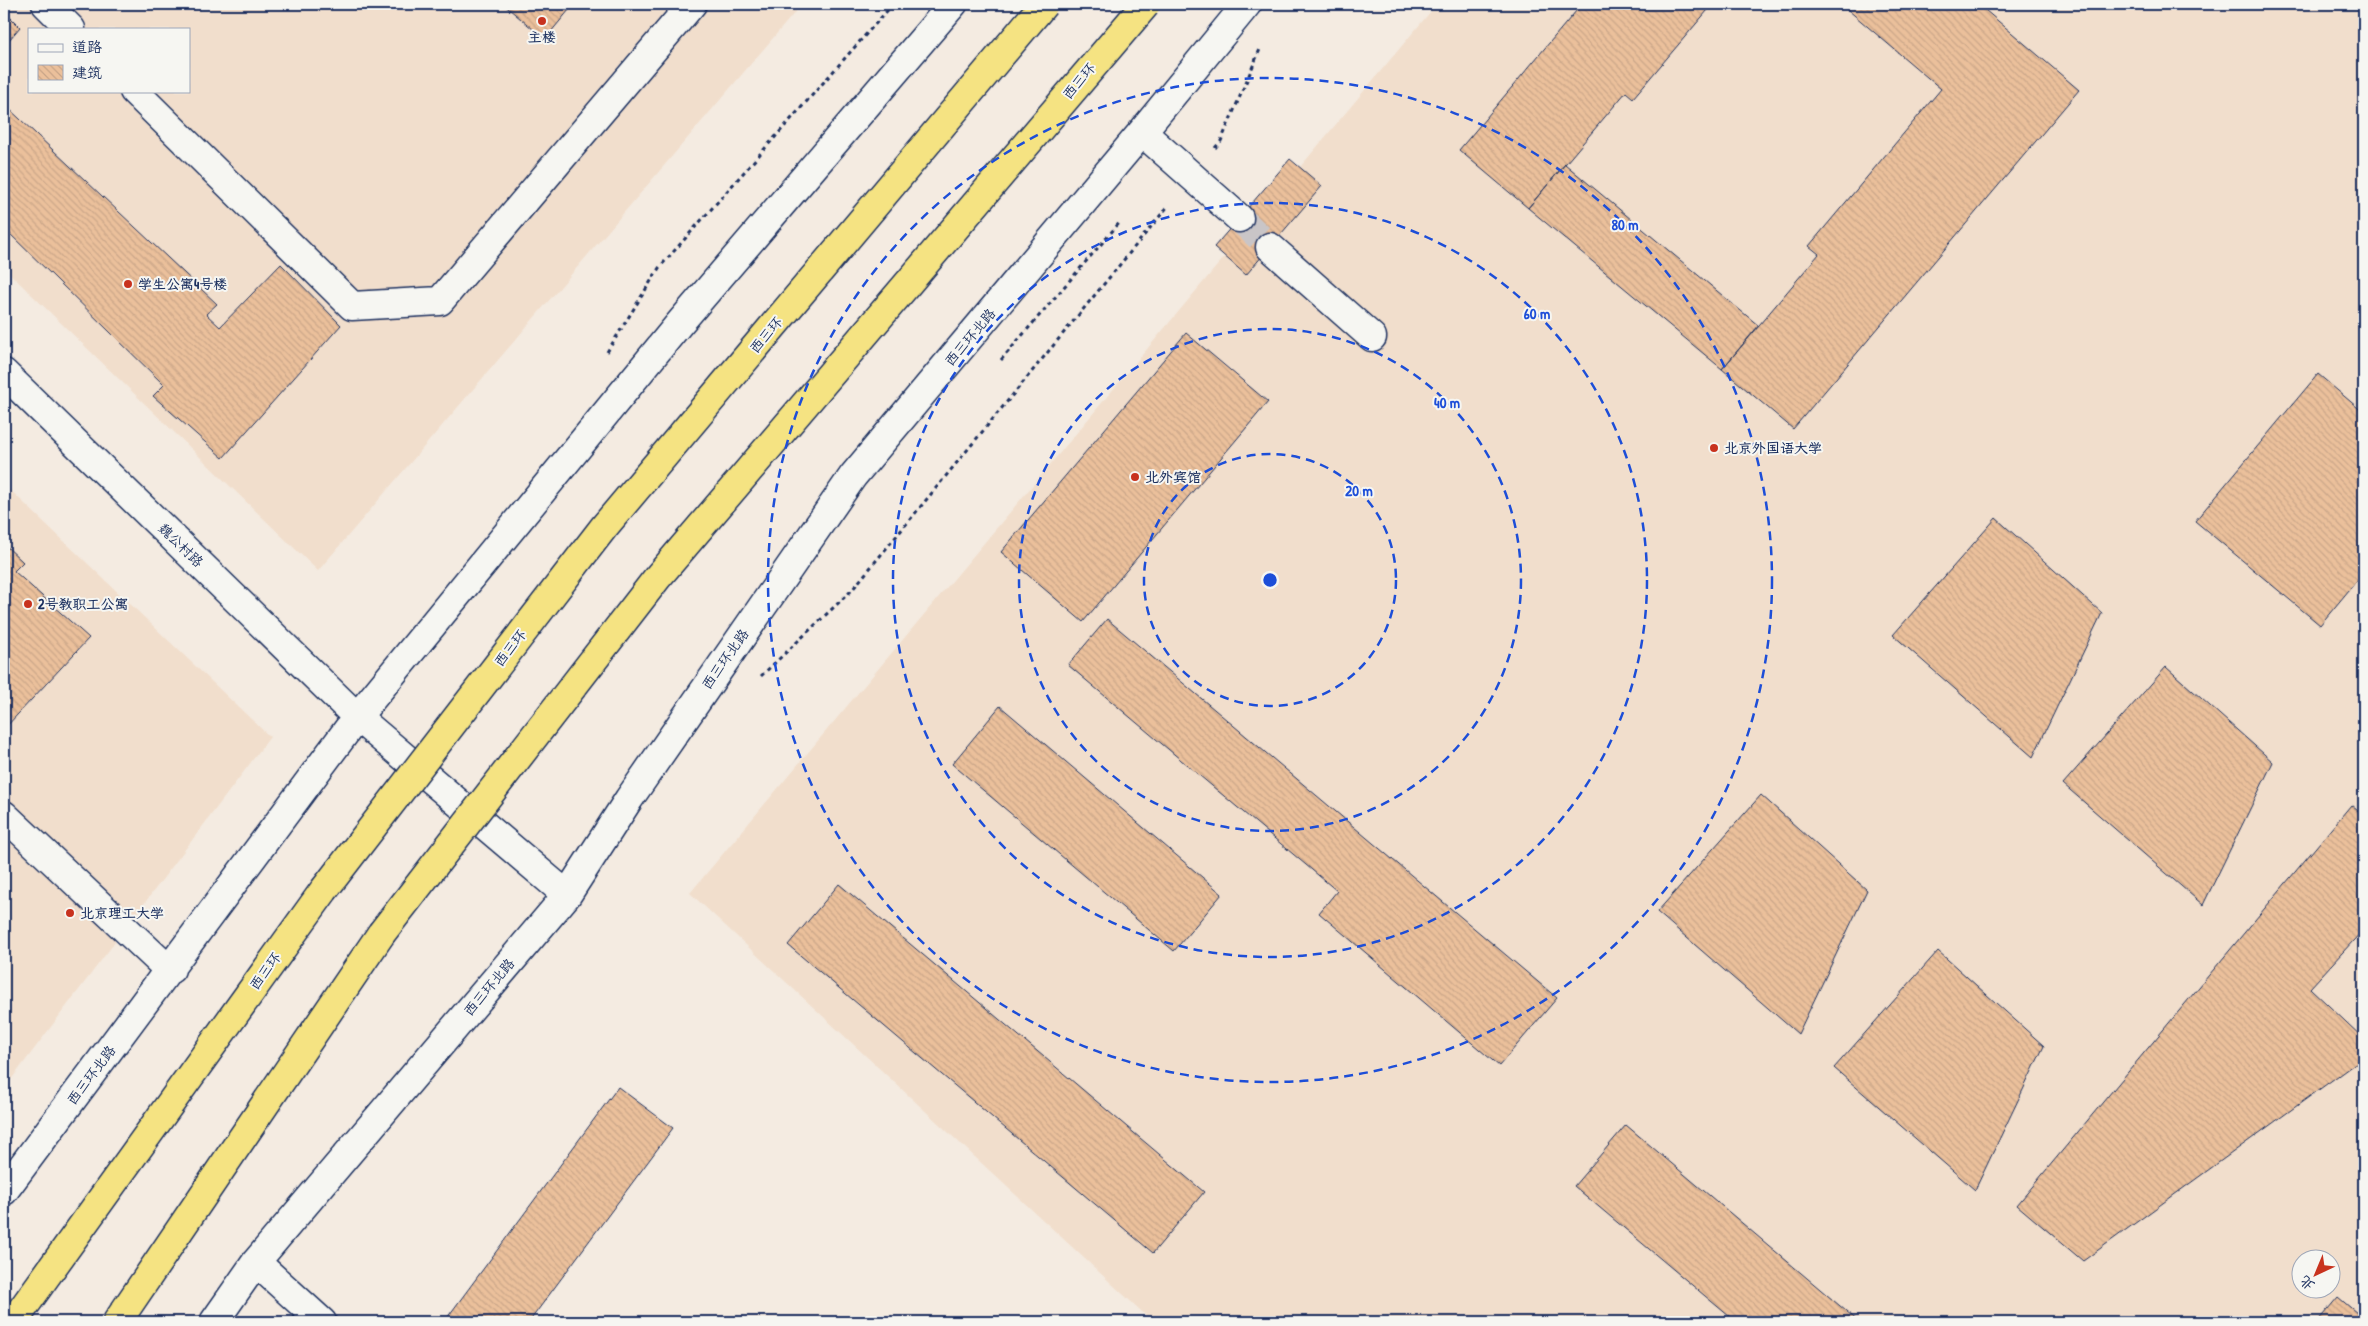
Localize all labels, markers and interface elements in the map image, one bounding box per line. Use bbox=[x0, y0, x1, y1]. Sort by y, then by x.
marker: 主楼 bbox=[536, 15, 548, 27]
place label: 主楼 bbox=[528, 27, 556, 46]
legend bbox=[28, 28, 190, 92]
text: 道路 bbox=[72, 36, 102, 57]
street label: 西三环 bbox=[1058, 58, 1099, 103]
text: 建筑 bbox=[72, 62, 102, 83]
text: 80 m bbox=[1612, 214, 1638, 235]
place label: 学生公寓4号楼 bbox=[138, 274, 227, 293]
marker: 学生公寓4号楼 bbox=[122, 278, 134, 290]
text: 60 m bbox=[1524, 303, 1550, 324]
street label: 西三环北路 bbox=[940, 304, 999, 370]
street label: 西三环 bbox=[745, 312, 786, 357]
text: 40 m bbox=[1434, 392, 1460, 413]
place label: 北京外国语大学 bbox=[1724, 438, 1822, 457]
marker: 北京外国语大学 bbox=[1708, 442, 1720, 454]
place label: 北外宾馆 bbox=[1145, 467, 1201, 486]
marker: 北外宾馆 bbox=[1129, 471, 1141, 483]
text: 20 m bbox=[1345, 480, 1373, 501]
street label: 魏公村路 bbox=[155, 518, 208, 571]
centre of rings bbox=[1261, 571, 1279, 589]
place label: 2号教职工公寓 bbox=[38, 594, 129, 613]
marker: 2号教职工公寓 bbox=[22, 598, 34, 610]
street label: 西三环 bbox=[489, 625, 530, 670]
street label: 西三环北路 bbox=[697, 625, 752, 693]
place label: 北京理工大学 bbox=[80, 903, 164, 922]
marker: 北京理工大学 bbox=[64, 907, 76, 919]
street label: 西三环 bbox=[245, 948, 285, 993]
street label: 西三环北路 bbox=[459, 954, 518, 1020]
street label: 西三环北路 bbox=[62, 1041, 119, 1108]
north arrow bbox=[2290, 1248, 2340, 1298]
text: 北 bbox=[2295, 1272, 2318, 1295]

